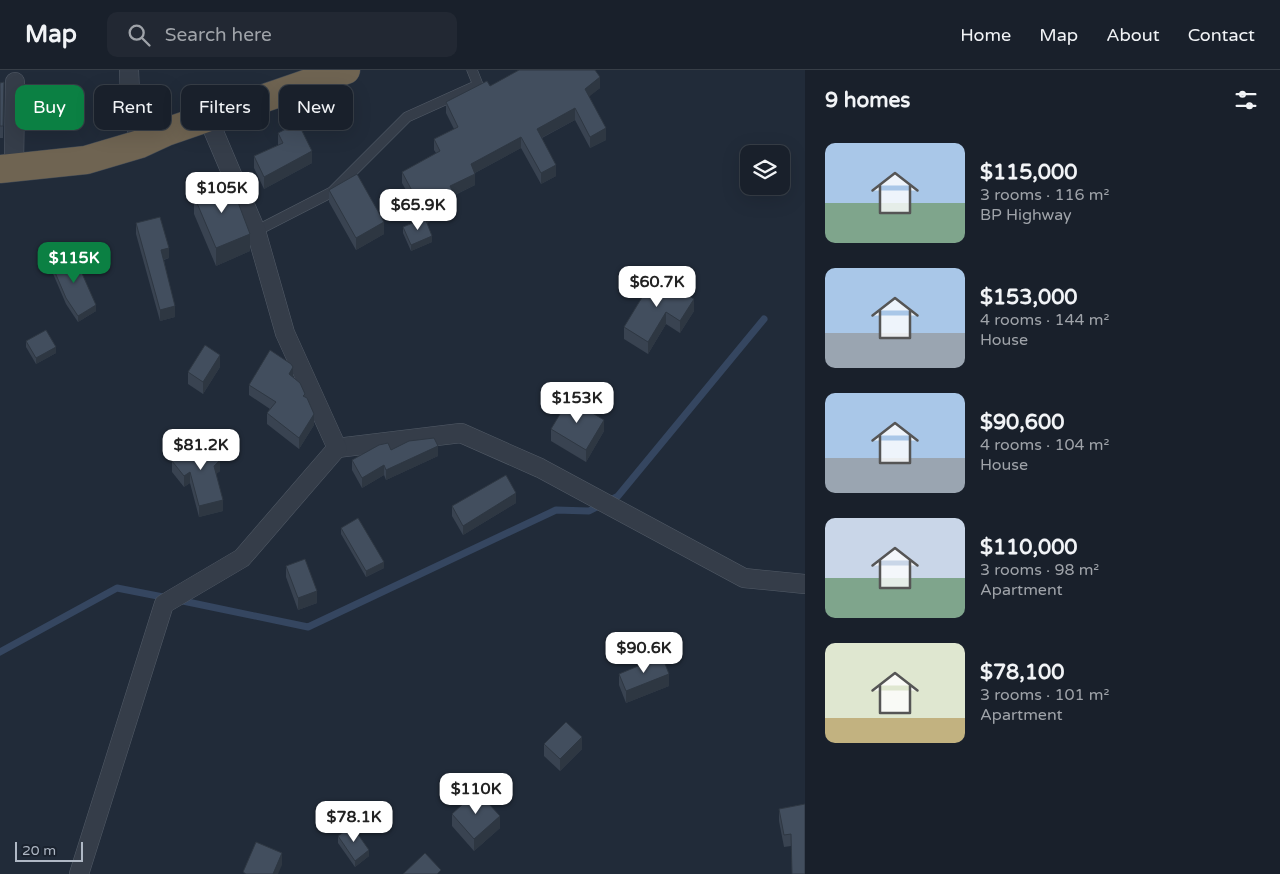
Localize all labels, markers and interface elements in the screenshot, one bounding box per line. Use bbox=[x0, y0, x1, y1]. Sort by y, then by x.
search box bbox=[107, 12, 457, 57]
text: Map bbox=[25, 20, 77, 49]
icon: search bbox=[125, 21, 153, 49]
text: Search here bbox=[165, 24, 272, 46]
text: Home bbox=[960, 24, 1011, 46]
text: Map bbox=[1039, 24, 1078, 46]
text: About bbox=[1106, 24, 1160, 46]
text: Contact bbox=[1188, 24, 1255, 46]
chip: Buy bbox=[15, 85, 84, 130]
chip: Rent bbox=[94, 85, 171, 130]
chip: Filters bbox=[181, 85, 269, 130]
chip: New bbox=[279, 85, 353, 130]
icon: filters bbox=[1232, 86, 1260, 114]
text: 9 homes bbox=[825, 88, 910, 113]
map controls bbox=[740, 145, 790, 195]
button: layers bbox=[740, 145, 790, 195]
text: $115,000 bbox=[980, 160, 1077, 185]
icon: home bbox=[865, 163, 925, 223]
pin: $105K bbox=[187, 172, 257, 214]
text: $105K bbox=[197, 178, 247, 198]
text: 3 rooms · 116 m² bbox=[980, 185, 1109, 205]
pin: $65.9K bbox=[377, 189, 459, 231]
text: $65.9K bbox=[391, 195, 445, 215]
text: BP Highway bbox=[980, 205, 1072, 225]
pin: $115K bbox=[39, 242, 109, 284]
text: $115K bbox=[49, 248, 99, 268]
pin: $60.7K bbox=[616, 266, 698, 308]
text: $60.7K bbox=[630, 272, 684, 292]
text: $153,000 bbox=[980, 285, 1078, 310]
icon: home bbox=[865, 288, 925, 348]
text: 4 rooms · 144 m² bbox=[980, 310, 1109, 330]
text: House bbox=[980, 330, 1028, 350]
pin: $153K bbox=[542, 382, 612, 424]
text: $153K bbox=[552, 388, 602, 408]
text: $90,600 bbox=[980, 410, 1064, 435]
icon: home bbox=[865, 413, 925, 473]
pin: $81.2K bbox=[160, 428, 242, 471]
text: $81.2K bbox=[174, 435, 228, 455]
text: 4 rooms · 104 m² bbox=[980, 435, 1109, 455]
text: House bbox=[980, 455, 1028, 475]
text: $110,000 bbox=[980, 535, 1078, 560]
icon: home bbox=[865, 538, 925, 598]
text: 3 rooms · 98 m² bbox=[980, 560, 1099, 580]
text: Apartment bbox=[980, 580, 1063, 600]
pin: $90.6K bbox=[603, 632, 685, 674]
text: $90.6K bbox=[617, 638, 671, 658]
text: $78,100 bbox=[980, 660, 1064, 685]
icon: home bbox=[865, 663, 925, 723]
text: 3 rooms · 101 m² bbox=[980, 685, 1109, 705]
text: Apartment bbox=[980, 705, 1063, 725]
pin: $110K bbox=[441, 772, 511, 815]
text: $110K bbox=[451, 779, 501, 799]
pin: $78.1K bbox=[313, 800, 395, 843]
text: $78.1K bbox=[327, 807, 381, 827]
scale bar bbox=[15, 839, 82, 862]
text: 20 m bbox=[22, 842, 56, 859]

